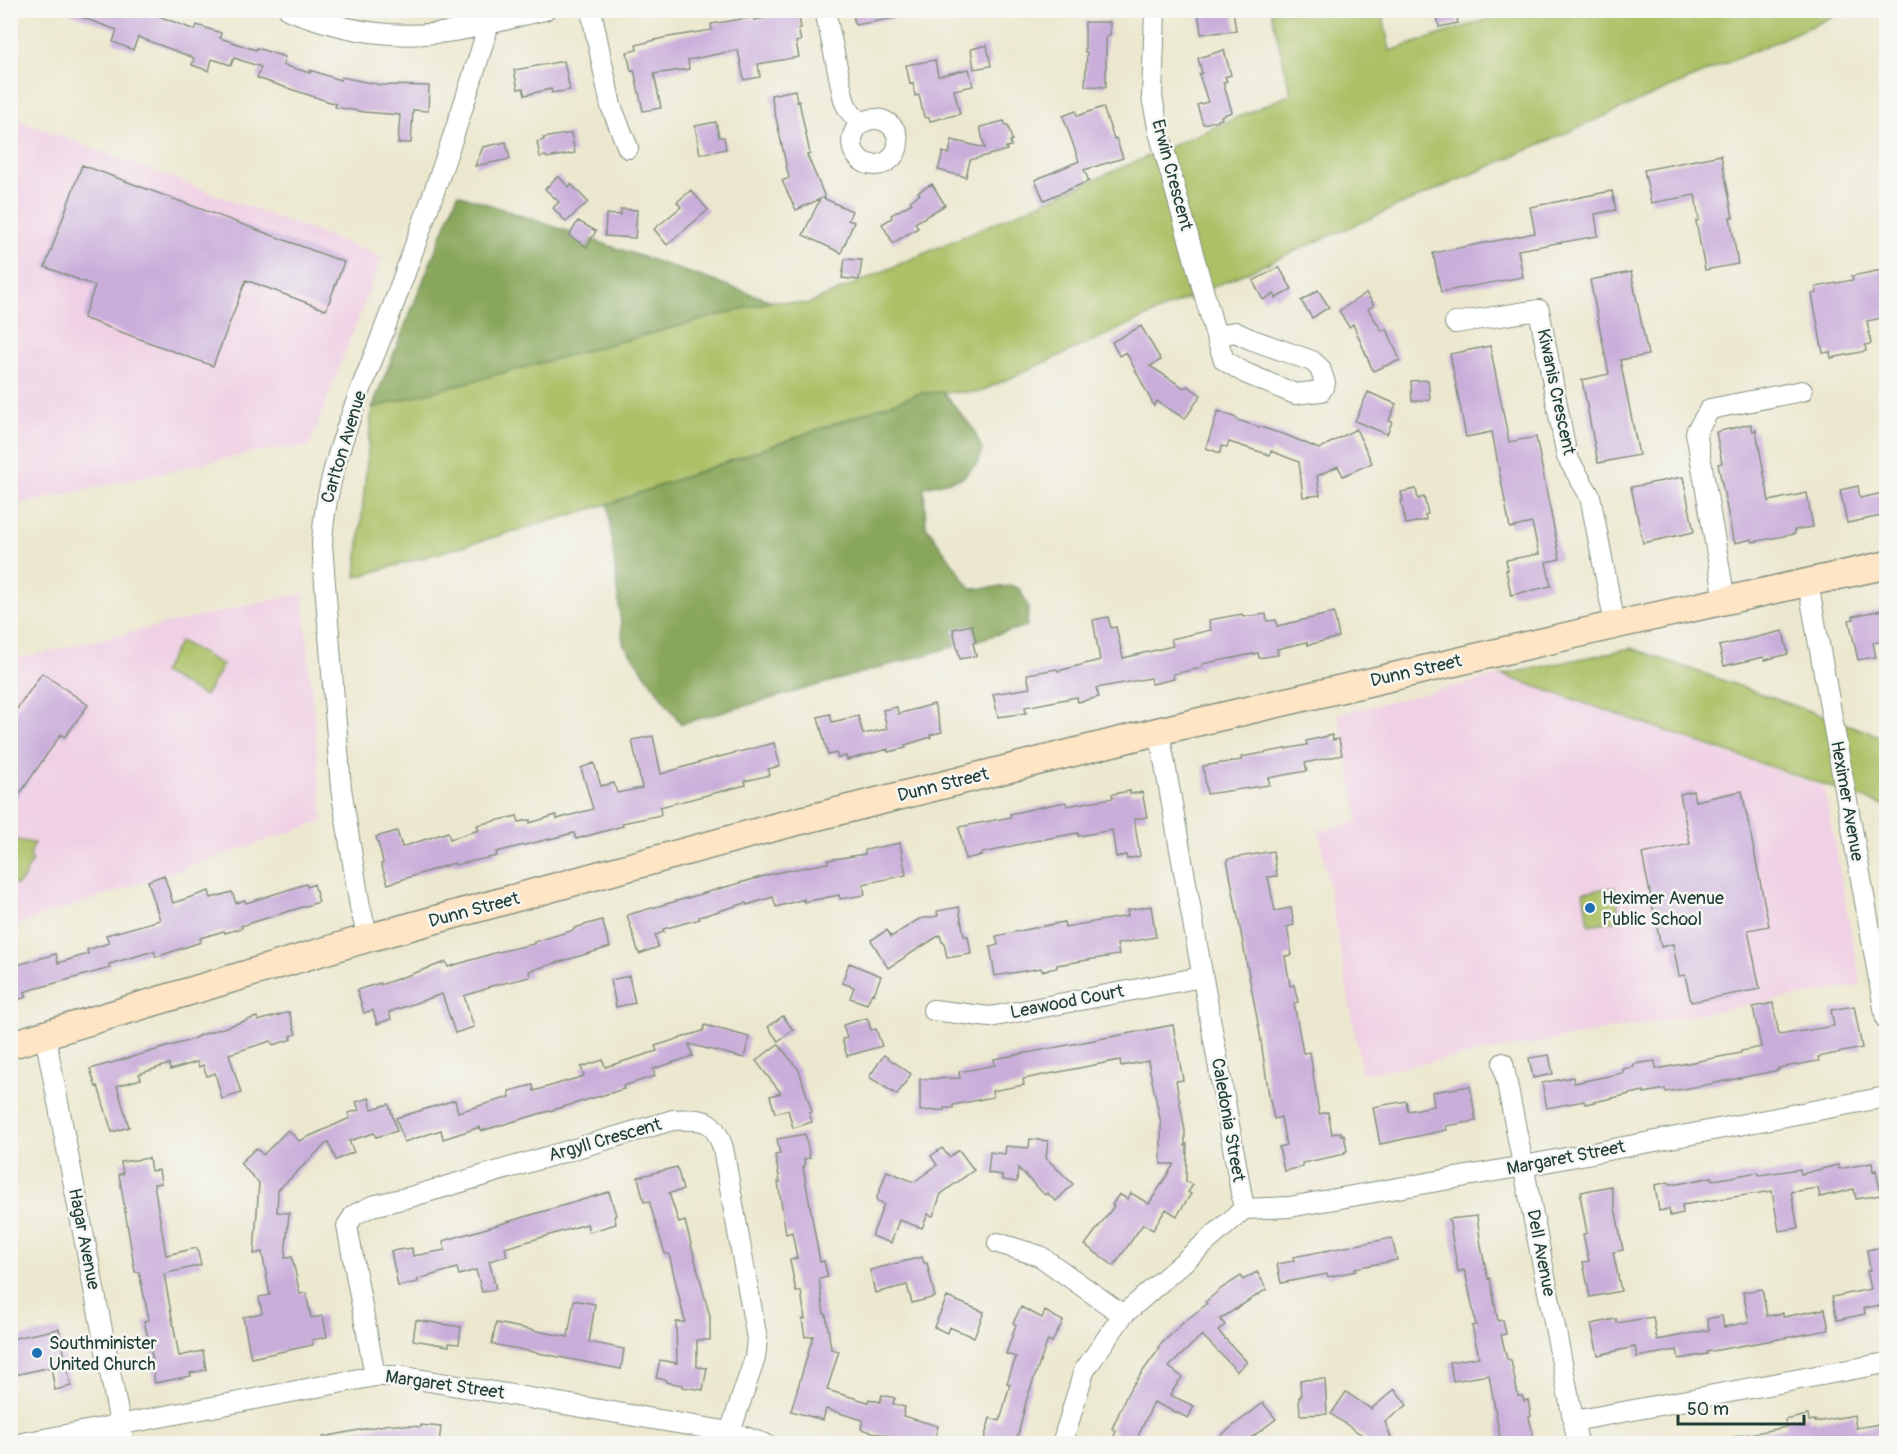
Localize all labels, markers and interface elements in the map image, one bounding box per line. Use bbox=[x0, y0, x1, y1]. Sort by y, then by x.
street label: Erwin Crescent bbox=[1146, 117, 1198, 234]
street label: Kiwanis Crescent bbox=[1531, 327, 1581, 458]
street label: Carlton Avenue bbox=[316, 388, 372, 506]
street label: Dunn Street bbox=[1368, 649, 1465, 693]
street label: Heximer Avenue bbox=[1825, 739, 1869, 863]
street label: Dunn Street bbox=[895, 762, 992, 807]
street label: Dunn Street bbox=[426, 887, 523, 933]
place label: Heximer Avenue Public School bbox=[1602, 887, 1724, 931]
marker: Heximer Avenue Public School bbox=[1583, 901, 1597, 915]
street label: Leawood Court bbox=[1008, 980, 1126, 1024]
street label: Caledonia Street bbox=[1206, 1056, 1250, 1184]
street label: Argyll Crescent bbox=[546, 1113, 665, 1167]
street label: Margaret Street bbox=[1505, 1135, 1628, 1181]
street label: Hagar Avenue bbox=[63, 1186, 105, 1292]
street label: Dell Avenue bbox=[1521, 1208, 1561, 1298]
place label: Southminister United Church bbox=[49, 1332, 157, 1376]
marker: Southminister United Church bbox=[30, 1346, 44, 1360]
street label: Margaret Street bbox=[384, 1365, 507, 1405]
scale bar bbox=[1678, 1388, 1804, 1426]
text: 50 m bbox=[1687, 1398, 1729, 1421]

